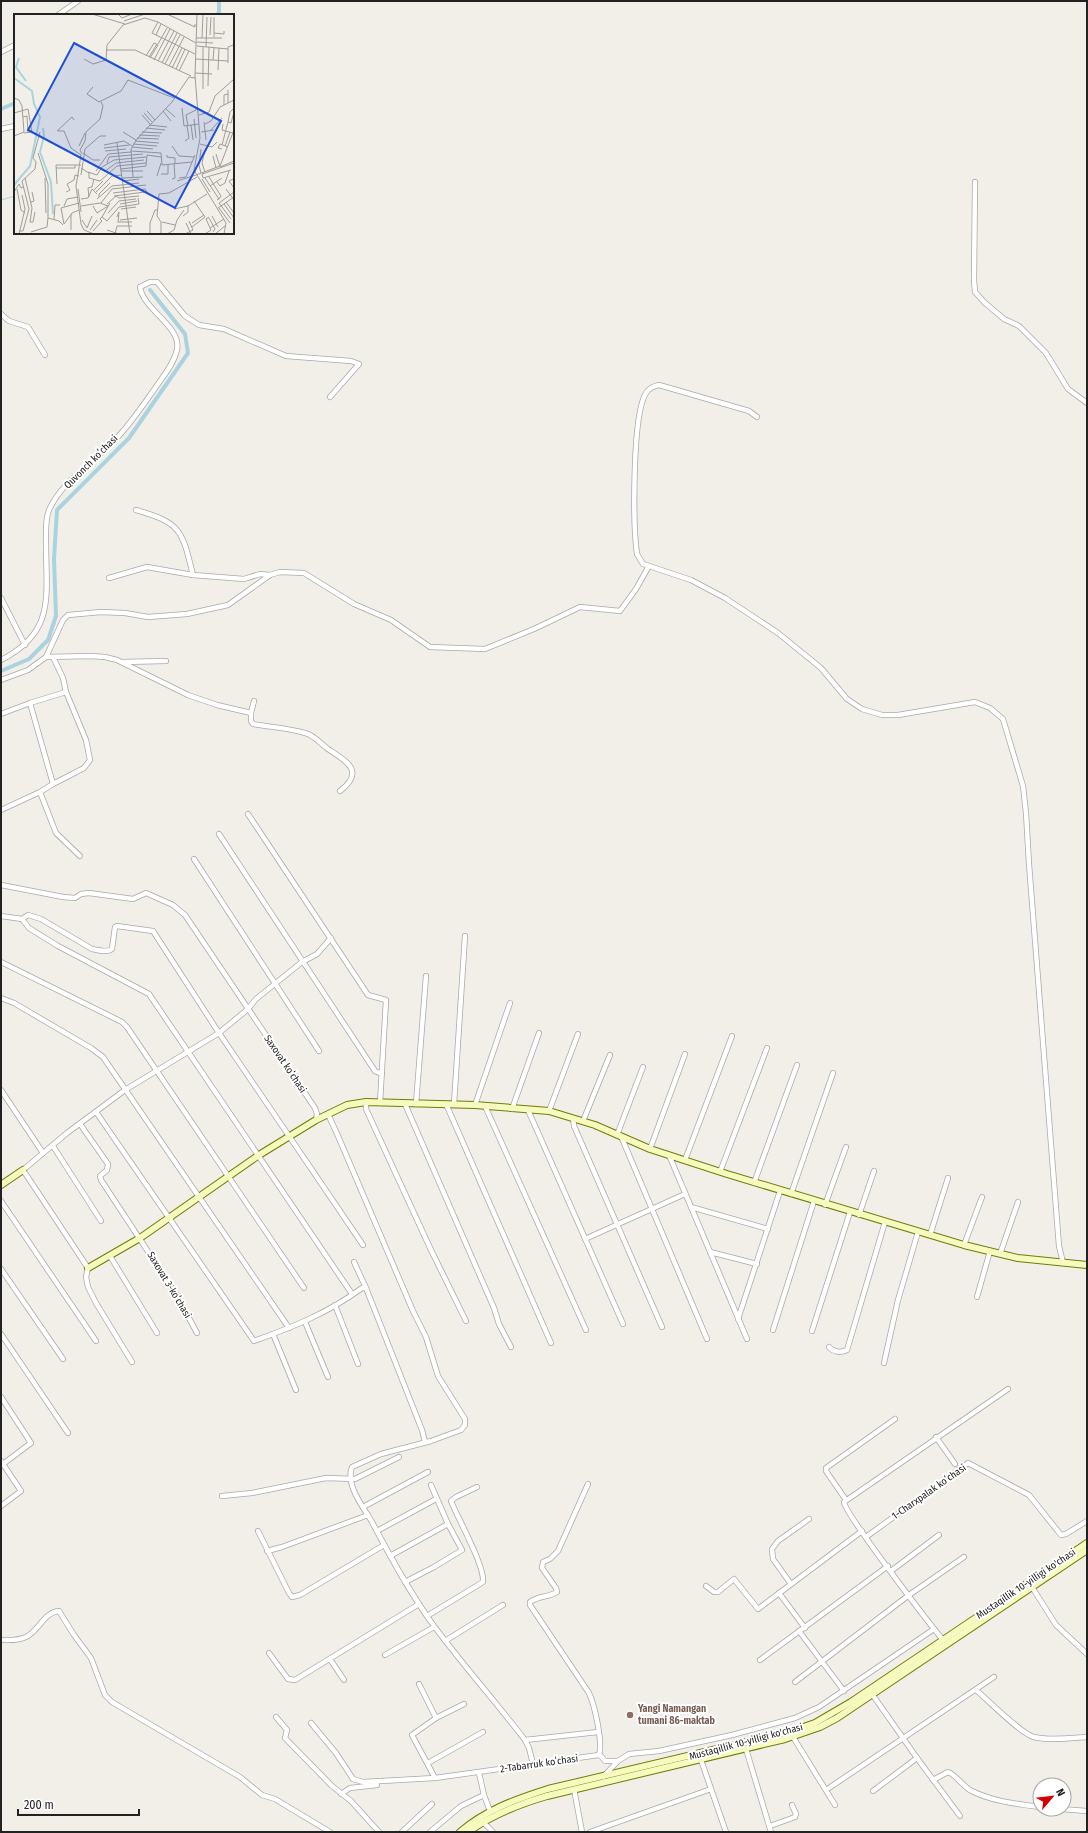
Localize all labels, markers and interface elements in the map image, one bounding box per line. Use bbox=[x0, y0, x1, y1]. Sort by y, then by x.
inset map bbox=[14, 14, 234, 234]
street label: Quvonch koʻchasi bbox=[61, 432, 120, 491]
street label: Saxovat koʻchasi bbox=[261, 1032, 310, 1095]
street label: Saxovat 3-koʻchasi bbox=[144, 1249, 194, 1320]
street label: 1-Charxpalak koʻchasi bbox=[889, 1461, 968, 1522]
street label: Mustaqillik 10-yilligi ko'chasi bbox=[974, 1546, 1078, 1622]
place label: Yangi Namangan tumani 86-maktab bbox=[637, 1703, 716, 1727]
marker: Yangi Namangan tumani 86-maktab bbox=[625, 1710, 635, 1720]
street label: Mustaqillik 10-yilligi ko'chasi bbox=[688, 1721, 804, 1763]
street label: 2-Tabarruk koʻchasi bbox=[499, 1752, 579, 1775]
north arrow bbox=[1032, 1777, 1072, 1817]
text: N bbox=[1053, 1787, 1068, 1799]
scale bar bbox=[18, 1791, 139, 1817]
text: 200 m bbox=[24, 1798, 54, 1812]

